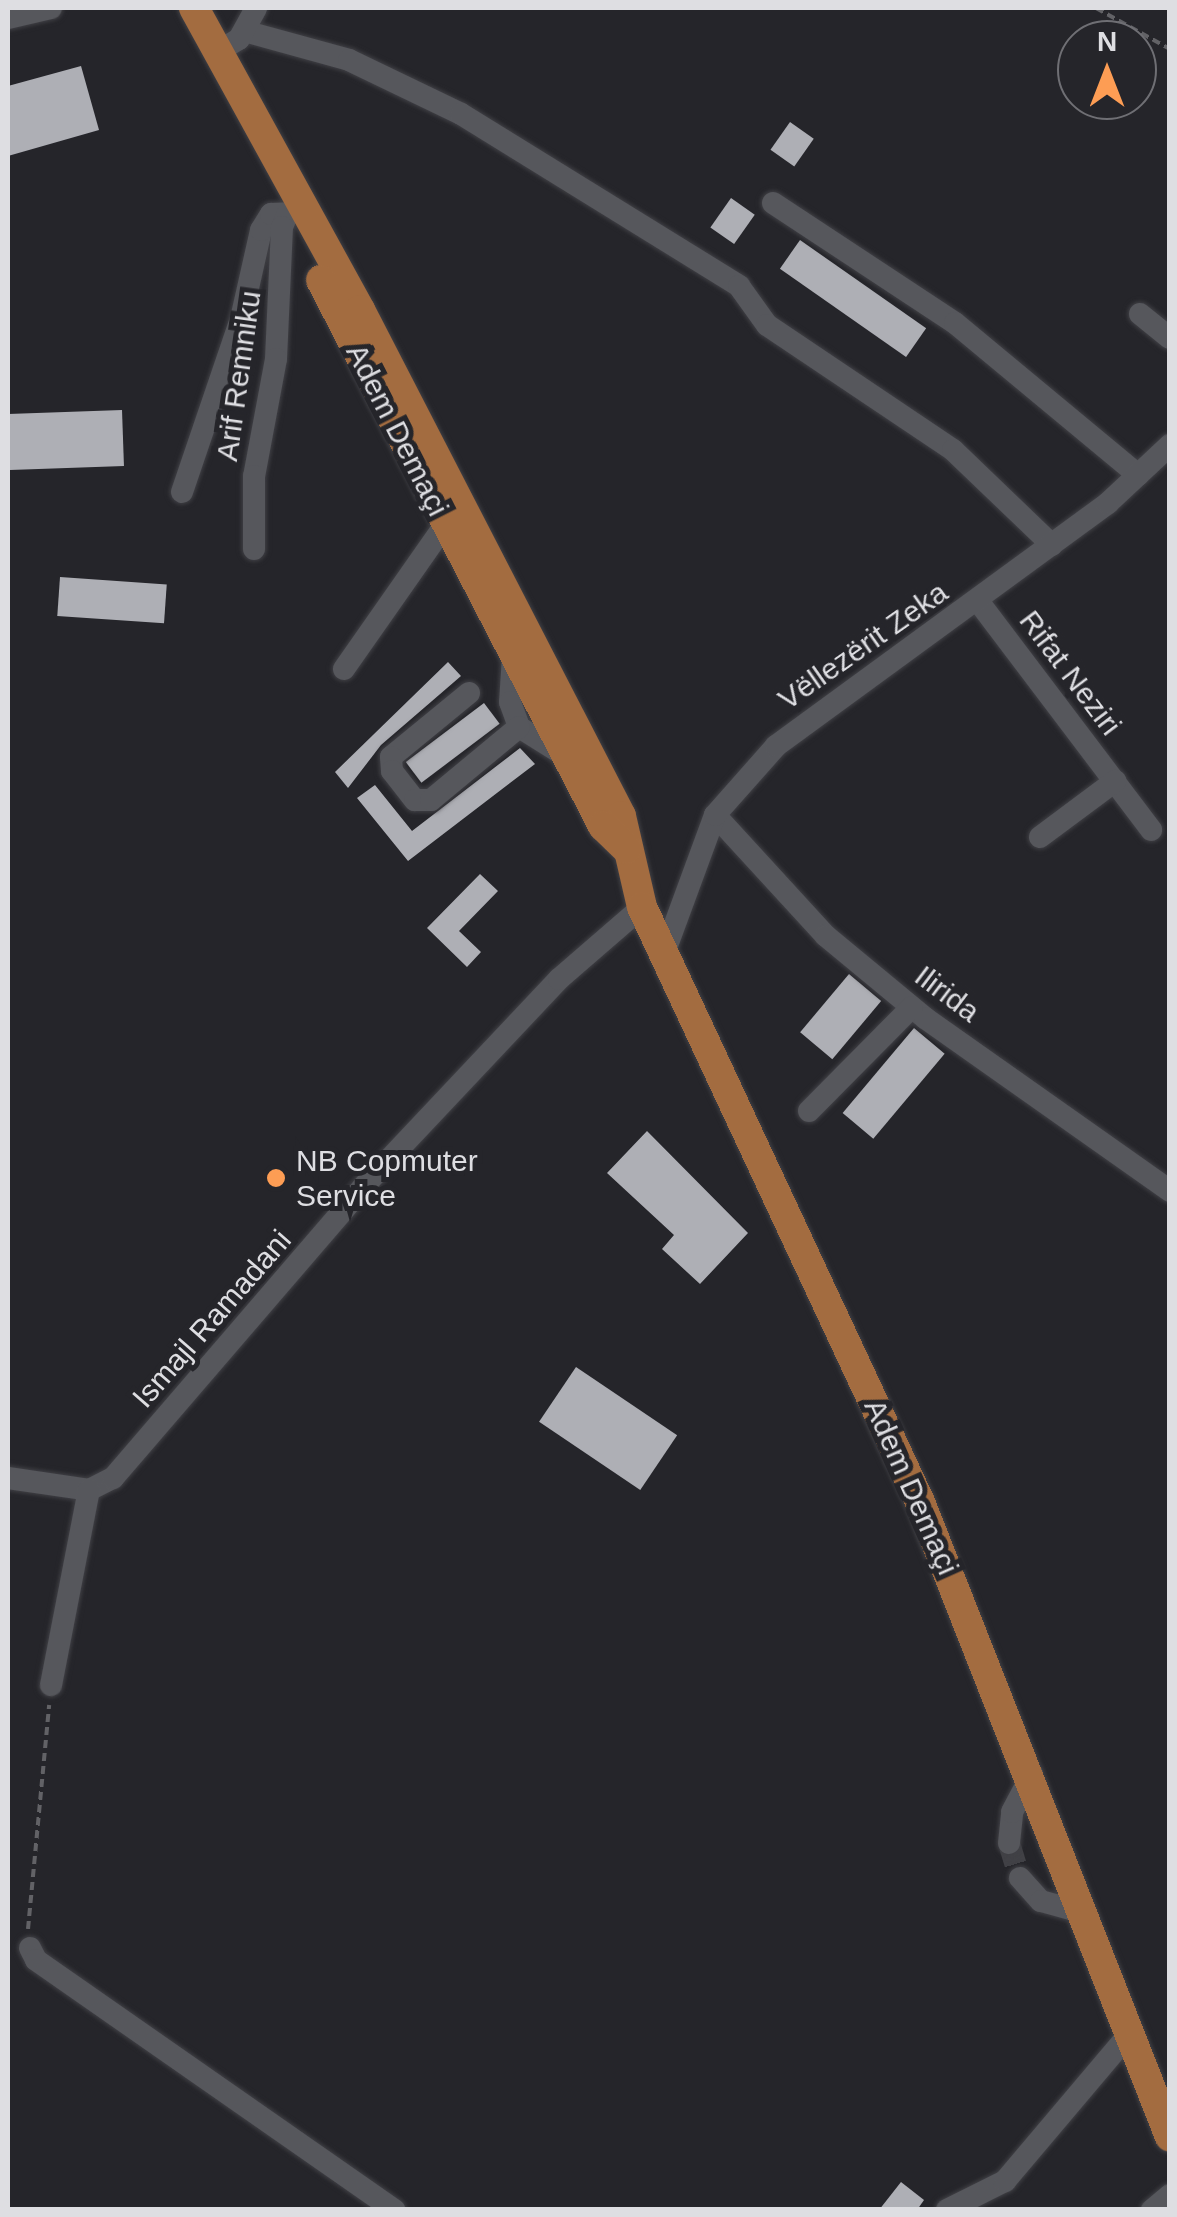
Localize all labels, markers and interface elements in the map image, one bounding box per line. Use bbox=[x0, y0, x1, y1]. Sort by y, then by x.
north arrow bbox=[1057, 20, 1157, 120]
text: N bbox=[1097, 26, 1117, 57]
street label: Arif Remniku bbox=[209, 288, 269, 464]
street label: Adem Demaçi bbox=[338, 338, 456, 522]
street label: Vëllezërit Zeka bbox=[771, 574, 955, 718]
street label: Rifat Neziri bbox=[1011, 604, 1129, 742]
street label: Ilirida bbox=[908, 958, 986, 1030]
place label: NB Copmuter Service bbox=[296, 1143, 478, 1214]
marker: NB Copmuter Service bbox=[265, 1167, 287, 1189]
street label: Ismajl Ramadani bbox=[125, 1223, 299, 1415]
street label: Adem Demaçi bbox=[856, 1394, 966, 1580]

